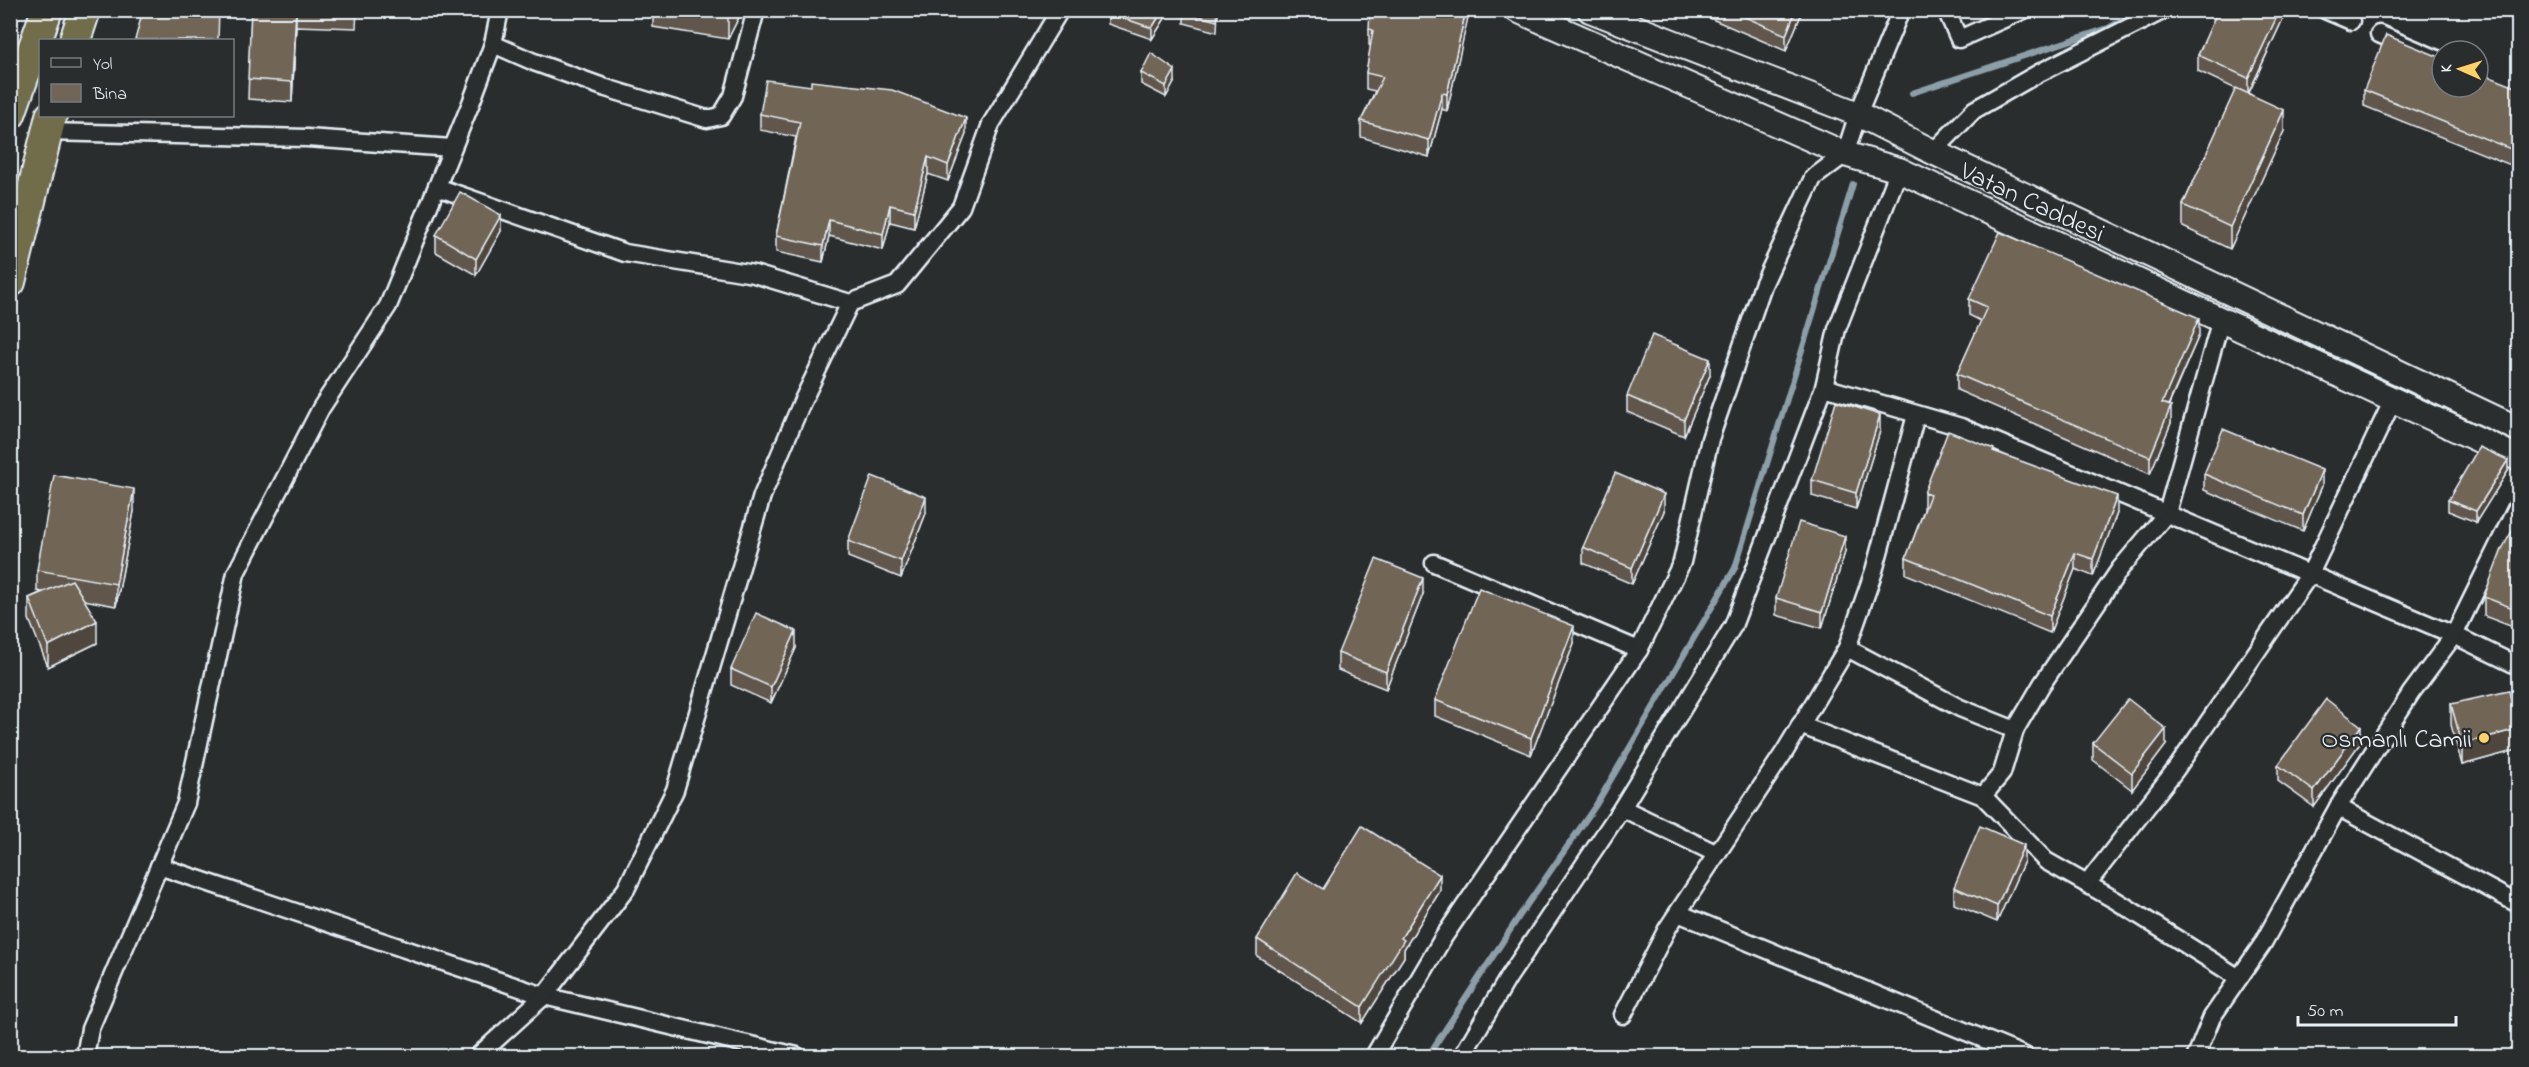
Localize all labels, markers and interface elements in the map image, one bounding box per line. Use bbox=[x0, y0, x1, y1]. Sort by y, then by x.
legend bbox=[39, 39, 234, 117]
north arrow bbox=[2430, 39, 2490, 99]
text: Yol bbox=[93, 52, 113, 78]
text: K bbox=[2435, 63, 2459, 73]
text: Bina bbox=[92, 82, 127, 108]
street label: Vatan Caddesi bbox=[1952, 153, 2110, 254]
place label: Osmanlı Camii bbox=[2321, 722, 2472, 760]
marker: Osmanlı Camii bbox=[2477, 731, 2491, 745]
scale bar bbox=[2298, 989, 2456, 1027]
text: 50 m bbox=[2307, 999, 2344, 1025]

